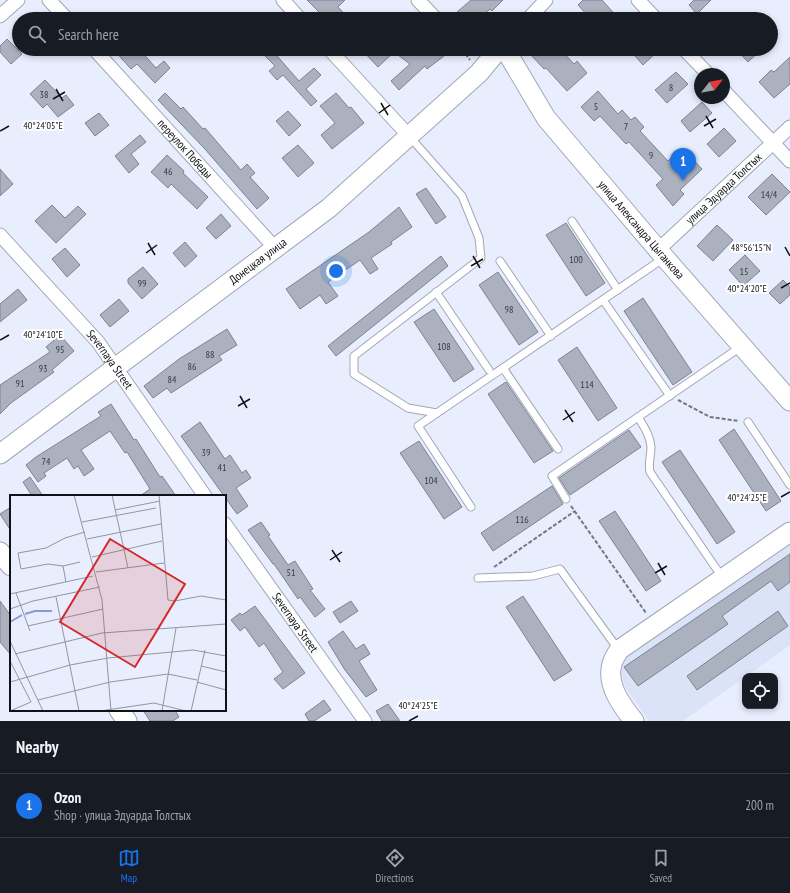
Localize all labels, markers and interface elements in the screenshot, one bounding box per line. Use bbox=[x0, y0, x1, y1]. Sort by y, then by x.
search box bbox=[12, 12, 778, 56]
icon: search bbox=[26, 23, 48, 45]
text: Search here bbox=[58, 25, 119, 44]
north arrow bbox=[694, 68, 730, 104]
house number: 8 bbox=[669, 81, 673, 94]
house number: 38 bbox=[40, 88, 49, 101]
house number: 5 bbox=[594, 100, 598, 113]
street label: переулок Победы bbox=[154, 116, 216, 181]
text: 40°24'05"E bbox=[23, 119, 63, 132]
house number: 7 bbox=[624, 120, 628, 133]
pin: 1 bbox=[670, 148, 696, 181]
house number: 9 bbox=[649, 149, 653, 162]
street label: улица Эдуарда Толстых bbox=[682, 149, 765, 227]
house number: 46 bbox=[164, 165, 173, 178]
street label: улица Александра Цыганкова bbox=[595, 177, 688, 282]
house number: 14/4 bbox=[761, 188, 778, 201]
street label: Донецкая улица bbox=[226, 234, 290, 287]
text: 48°56'15"N bbox=[731, 241, 771, 254]
house number: 100 bbox=[569, 253, 583, 266]
your location bbox=[326, 261, 346, 281]
house number: 15 bbox=[740, 265, 749, 278]
house number: 99 bbox=[138, 277, 147, 290]
text: 40°24'20"E bbox=[727, 282, 767, 295]
house number: 98 bbox=[505, 303, 514, 316]
street label: Severnaya Street bbox=[83, 326, 137, 392]
text: 40°24'10"E bbox=[23, 328, 63, 341]
house number: 108 bbox=[437, 340, 451, 353]
house number: 95 bbox=[56, 343, 65, 356]
house number: 88 bbox=[206, 348, 215, 361]
house number: 86 bbox=[188, 360, 197, 373]
house number: 93 bbox=[39, 362, 48, 375]
house number: 84 bbox=[168, 373, 177, 386]
house number: 91 bbox=[16, 377, 25, 390]
house number: 114 bbox=[580, 378, 594, 391]
house number: 39 bbox=[202, 446, 211, 459]
house number: 74 bbox=[42, 455, 51, 468]
house number: 41 bbox=[218, 461, 227, 474]
house number: 104 bbox=[424, 474, 438, 487]
text: 40°24'25"E bbox=[727, 491, 767, 504]
inset map bbox=[10, 495, 226, 711]
house number: 116 bbox=[515, 513, 529, 526]
house number: 51 bbox=[287, 566, 296, 579]
street label: Severnaya Street bbox=[269, 590, 322, 656]
map controls bbox=[742, 673, 778, 709]
button: locate bbox=[742, 673, 778, 709]
text: 40°24'25"E bbox=[398, 699, 438, 712]
text: Nearby bbox=[16, 736, 59, 758]
text: Ozon bbox=[54, 788, 81, 807]
text: 1 bbox=[26, 797, 32, 814]
text: 200 m bbox=[745, 797, 774, 814]
text: Shop · улица Эдуарда Толстых bbox=[54, 807, 191, 824]
tab: Map bbox=[118, 847, 140, 885]
tab: Directions bbox=[376, 847, 414, 885]
tab: Saved bbox=[649, 847, 672, 885]

